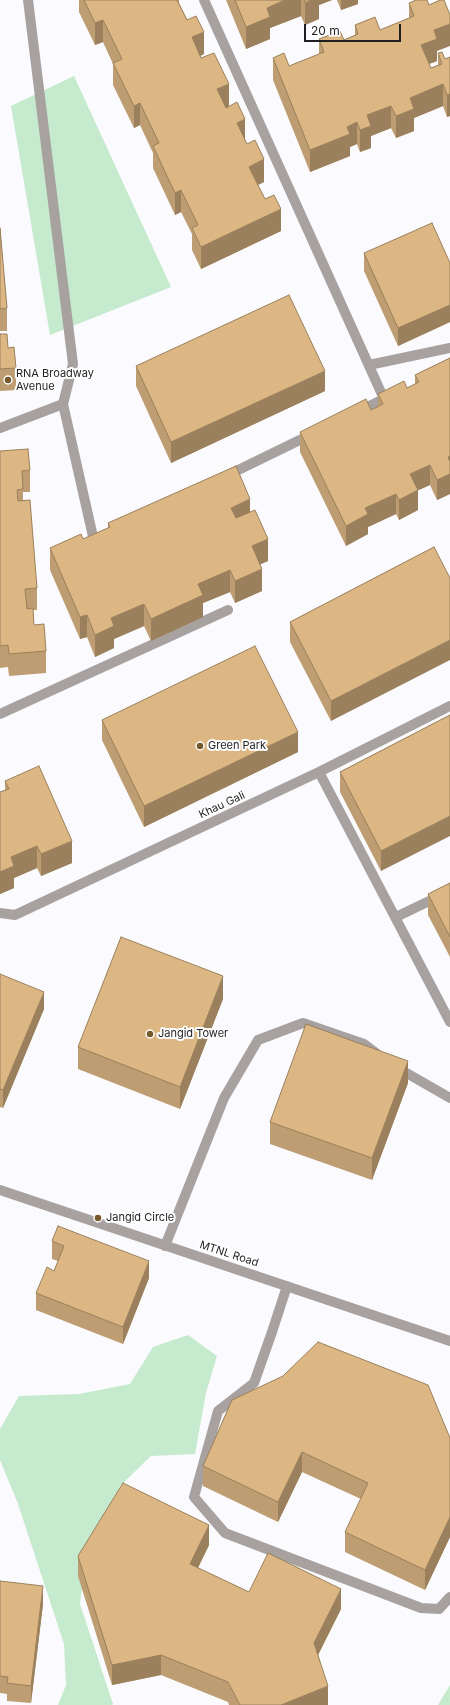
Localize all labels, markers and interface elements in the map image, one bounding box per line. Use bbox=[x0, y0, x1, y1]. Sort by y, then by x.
scale bar bbox=[306, 16, 403, 42]
text: 20 m bbox=[311, 23, 340, 38]
place label: RNA Broadway Avenue bbox=[16, 367, 94, 393]
marker: RNA Broadway Avenue bbox=[3, 375, 13, 385]
place label: Green Park bbox=[208, 739, 266, 753]
marker: Green Park bbox=[195, 741, 205, 751]
street label: Khau Gali bbox=[197, 789, 247, 821]
place label: Jangid Tower bbox=[158, 1027, 228, 1041]
marker: Jangid Tower bbox=[145, 1029, 155, 1039]
place label: Jangid Circle bbox=[106, 1211, 174, 1225]
marker: Jangid Circle bbox=[93, 1213, 103, 1223]
street label: MTNL Road bbox=[198, 1238, 260, 1270]

